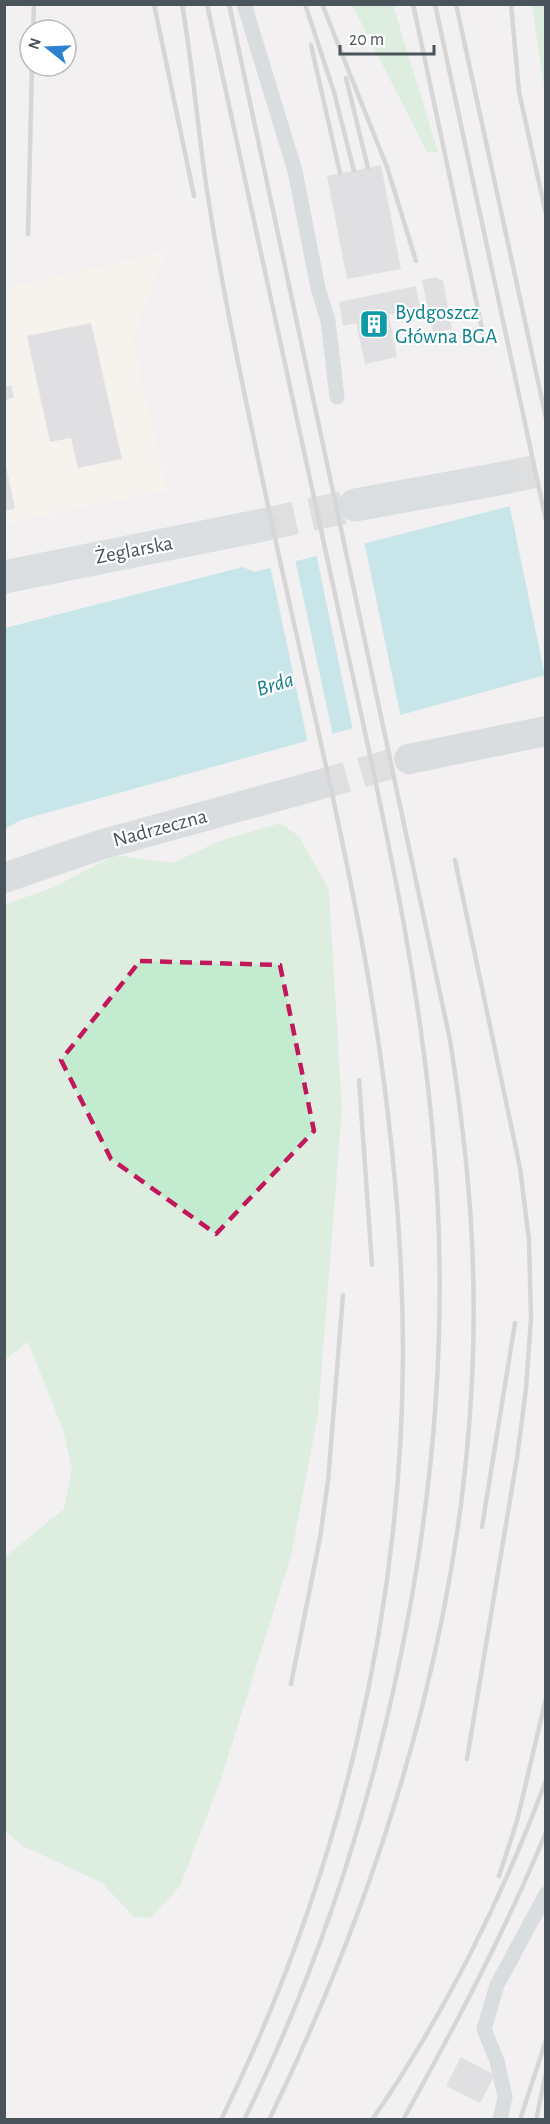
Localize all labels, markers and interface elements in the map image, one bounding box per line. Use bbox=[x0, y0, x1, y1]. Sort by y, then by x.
north arrow bbox=[18, 18, 78, 78]
scale bar bbox=[340, 18, 434, 56]
text: 20 m bbox=[349, 31, 384, 49]
text: N bbox=[25, 36, 44, 51]
place label: Bydgoszcz Główna BGA bbox=[395, 302, 497, 347]
building icon: Bydgoszcz Główna BGA bbox=[358, 308, 390, 340]
street label: Żeglarska bbox=[93, 531, 175, 568]
water label: Brda bbox=[254, 668, 296, 700]
street label: Nadrzeczna bbox=[111, 805, 210, 851]

